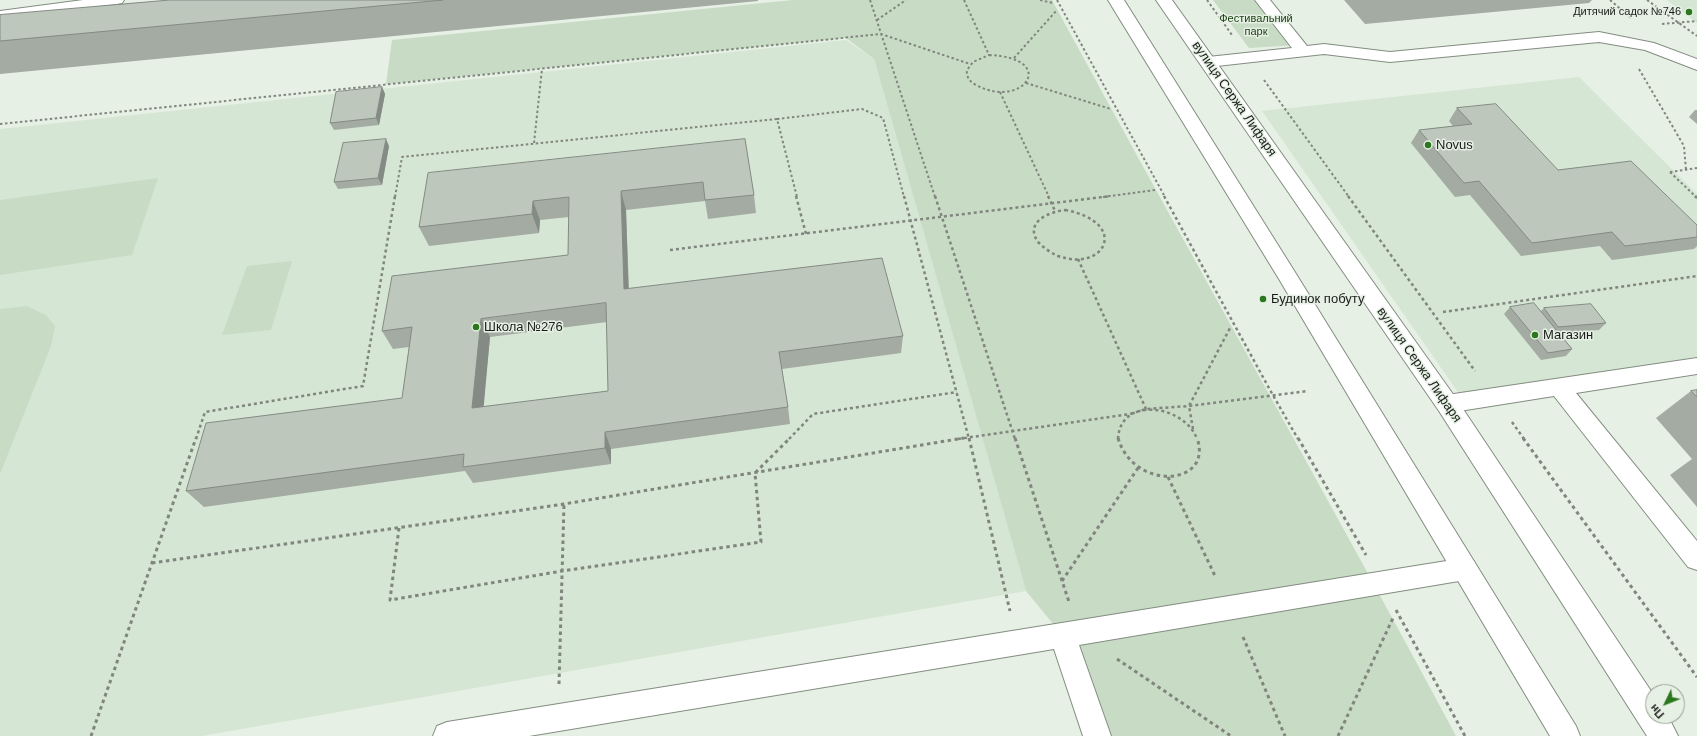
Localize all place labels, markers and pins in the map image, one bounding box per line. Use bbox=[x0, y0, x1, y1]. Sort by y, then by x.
place label: Дитячий садок №746 bbox=[1573, 5, 1681, 19]
marker: Дитячий садок №746 bbox=[1684, 7, 1694, 17]
place label: Novus bbox=[1436, 137, 1473, 153]
marker: Novus bbox=[1423, 140, 1433, 150]
place label: Будинок побуту bbox=[1271, 291, 1364, 307]
marker: Будинок побуту bbox=[1258, 294, 1268, 304]
place label: Школа №276 bbox=[484, 319, 563, 335]
marker: Школа №276 bbox=[471, 322, 481, 332]
place label: Магазин bbox=[1543, 327, 1593, 343]
marker: Магазин bbox=[1530, 330, 1540, 340]

